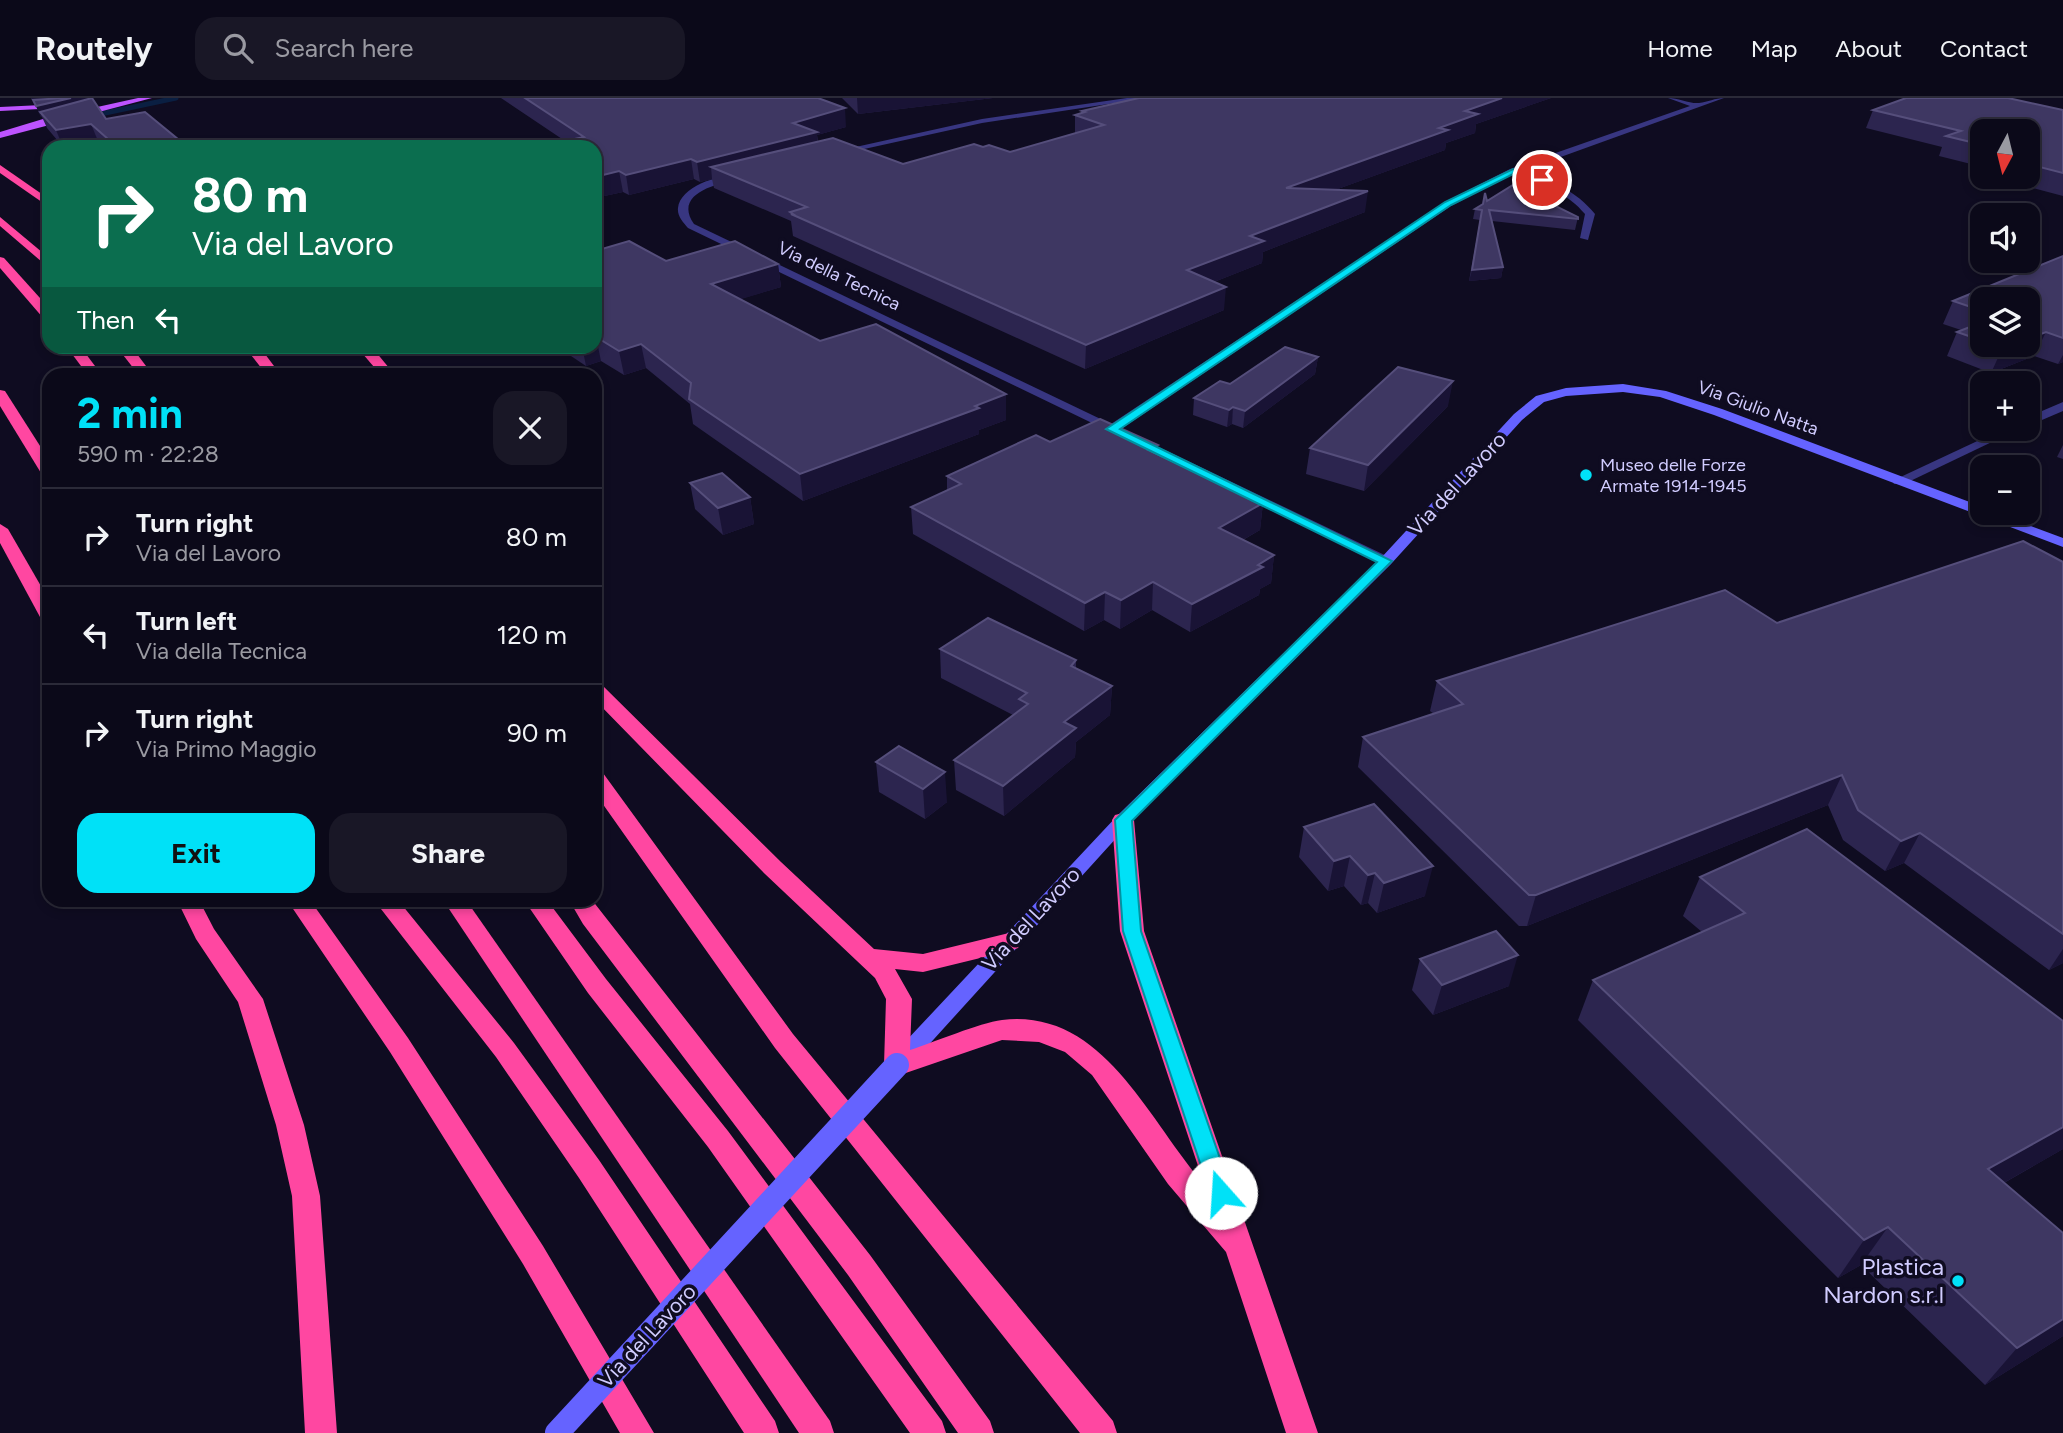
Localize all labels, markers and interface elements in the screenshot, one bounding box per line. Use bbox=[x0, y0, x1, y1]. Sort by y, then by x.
search box bbox=[195, 17, 685, 80]
text: Routely bbox=[35, 29, 153, 68]
icon: search bbox=[219, 29, 257, 67]
text: Search here bbox=[275, 32, 414, 64]
text: Home bbox=[1647, 34, 1713, 63]
text: Map bbox=[1751, 34, 1797, 63]
text: About bbox=[1835, 34, 1902, 63]
text: Contact bbox=[1940, 34, 2028, 63]
north arrow bbox=[1970, 119, 2040, 189]
map controls bbox=[1970, 119, 2040, 525]
pin bbox=[1512, 150, 1572, 210]
icon: arrive bbox=[1523, 161, 1561, 199]
text: 80 m bbox=[192, 165, 308, 224]
icon: right bbox=[77, 168, 168, 259]
button: sound bbox=[1970, 203, 2040, 273]
text: Via del Lavoro bbox=[192, 225, 394, 263]
street label: Via della Tecnica bbox=[774, 237, 904, 315]
button: layers bbox=[1970, 287, 2040, 357]
icon: left bbox=[149, 301, 187, 339]
text: Then bbox=[77, 304, 135, 336]
button: + bbox=[1970, 371, 2040, 441]
street label: Via Giulio Natta bbox=[1695, 376, 1821, 440]
text: 2 min bbox=[77, 388, 183, 439]
button: close bbox=[493, 391, 567, 465]
street label: Via del Lavoro bbox=[1402, 427, 1511, 541]
text: 590 m · 22:28 bbox=[77, 440, 219, 468]
place label: Museo delle Forze Armate 1914-1945 bbox=[1600, 454, 1747, 497]
button: − bbox=[1970, 455, 2040, 525]
marker: Museo delle Forze Armate 1914-1945 bbox=[1578, 467, 1594, 483]
text: Turn right bbox=[136, 507, 253, 539]
icon: right bbox=[77, 518, 115, 556]
text: 80 m bbox=[506, 521, 567, 553]
text: Via del Lavoro bbox=[136, 539, 281, 567]
text: Turn left bbox=[136, 605, 237, 637]
icon: left bbox=[77, 616, 115, 654]
text: 120 m bbox=[497, 619, 567, 651]
text: Via della Tecnica bbox=[136, 637, 307, 665]
text: Turn right bbox=[136, 703, 253, 735]
icon: right bbox=[77, 714, 115, 752]
text: 90 m bbox=[507, 717, 567, 749]
text: Via Primo Maggio bbox=[136, 735, 316, 763]
button: Exit bbox=[77, 813, 315, 893]
button: Share bbox=[329, 813, 567, 893]
street label: Via del Lavoro bbox=[976, 862, 1085, 976]
position arrow bbox=[1184, 1156, 1258, 1230]
place label: Plastica Nardon s.r.l bbox=[1823, 1252, 1944, 1309]
marker: Plastica Nardon s.r.l bbox=[1950, 1273, 1966, 1289]
street label: Via del Lavoro bbox=[592, 1279, 701, 1393]

